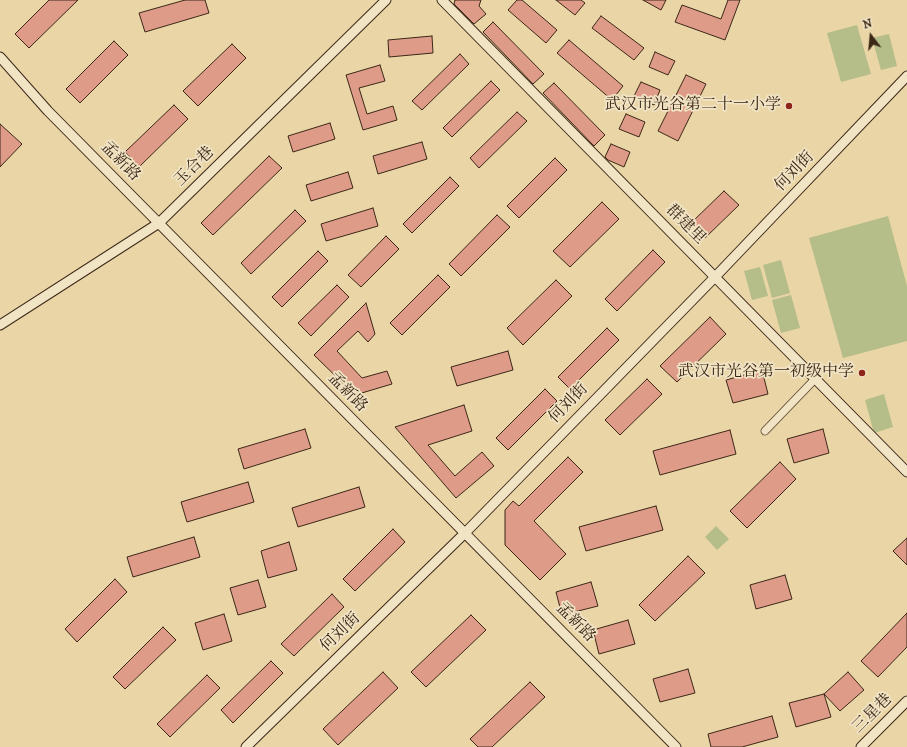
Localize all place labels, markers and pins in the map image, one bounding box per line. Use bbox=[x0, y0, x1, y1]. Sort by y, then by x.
place label: 武汉市光谷第二十一小学 bbox=[605, 96, 781, 116]
marker: 武汉市光谷第二十一小学 bbox=[784, 101, 794, 111]
place label: 武汉市光谷第一初级中学 bbox=[678, 363, 854, 383]
marker: 武汉市光谷第一初级中学 bbox=[857, 368, 867, 378]

